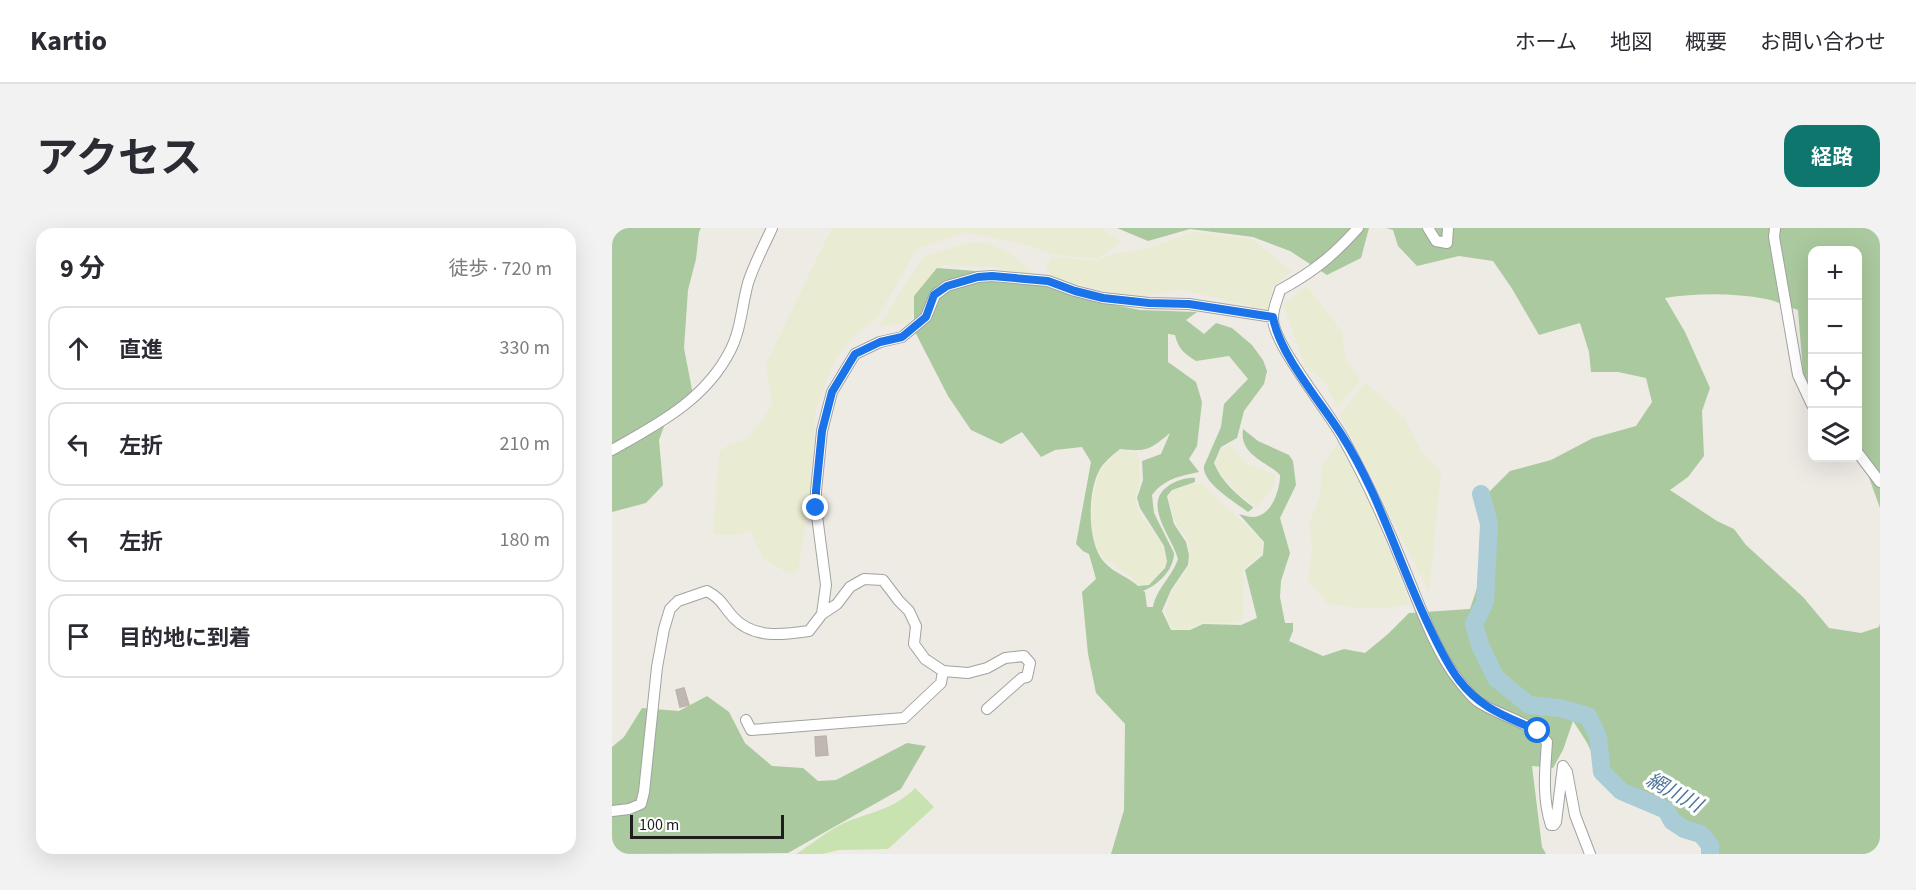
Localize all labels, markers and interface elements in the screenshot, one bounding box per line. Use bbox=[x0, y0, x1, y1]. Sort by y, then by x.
text: Kartio bbox=[30, 21, 107, 61]
text: ホーム bbox=[1515, 27, 1577, 57]
text: 地図 bbox=[1610, 27, 1652, 57]
text: 概要 bbox=[1685, 27, 1727, 57]
text: お問い合わせ bbox=[1760, 27, 1886, 57]
button: 経路 bbox=[1784, 125, 1880, 187]
text: アクセス bbox=[36, 129, 202, 189]
map controls bbox=[1808, 246, 1862, 462]
button: + bbox=[1808, 246, 1862, 300]
text: 9 分 bbox=[60, 250, 105, 287]
text: 徒歩 · 720 m bbox=[449, 255, 552, 283]
button: − bbox=[1808, 300, 1862, 354]
icon: ahead bbox=[62, 332, 95, 365]
text: 直進 bbox=[119, 334, 163, 366]
text: 330 m bbox=[500, 334, 550, 362]
button: locate bbox=[1808, 354, 1862, 408]
button: layers bbox=[1808, 408, 1862, 462]
icon: left bbox=[62, 428, 95, 461]
text: 左折 bbox=[119, 430, 163, 462]
text: 210 m bbox=[500, 430, 550, 458]
route end bbox=[802, 494, 828, 520]
icon: left bbox=[62, 524, 95, 557]
text: 左折 bbox=[119, 526, 163, 558]
text: 180 m bbox=[500, 526, 550, 554]
icon: arrive bbox=[62, 620, 95, 653]
text: 目的地に到着 bbox=[119, 622, 251, 654]
route start bbox=[1524, 717, 1550, 743]
water label: 網川川 bbox=[1641, 766, 1709, 821]
scale bar bbox=[630, 812, 784, 840]
text: 100 m bbox=[639, 814, 679, 836]

